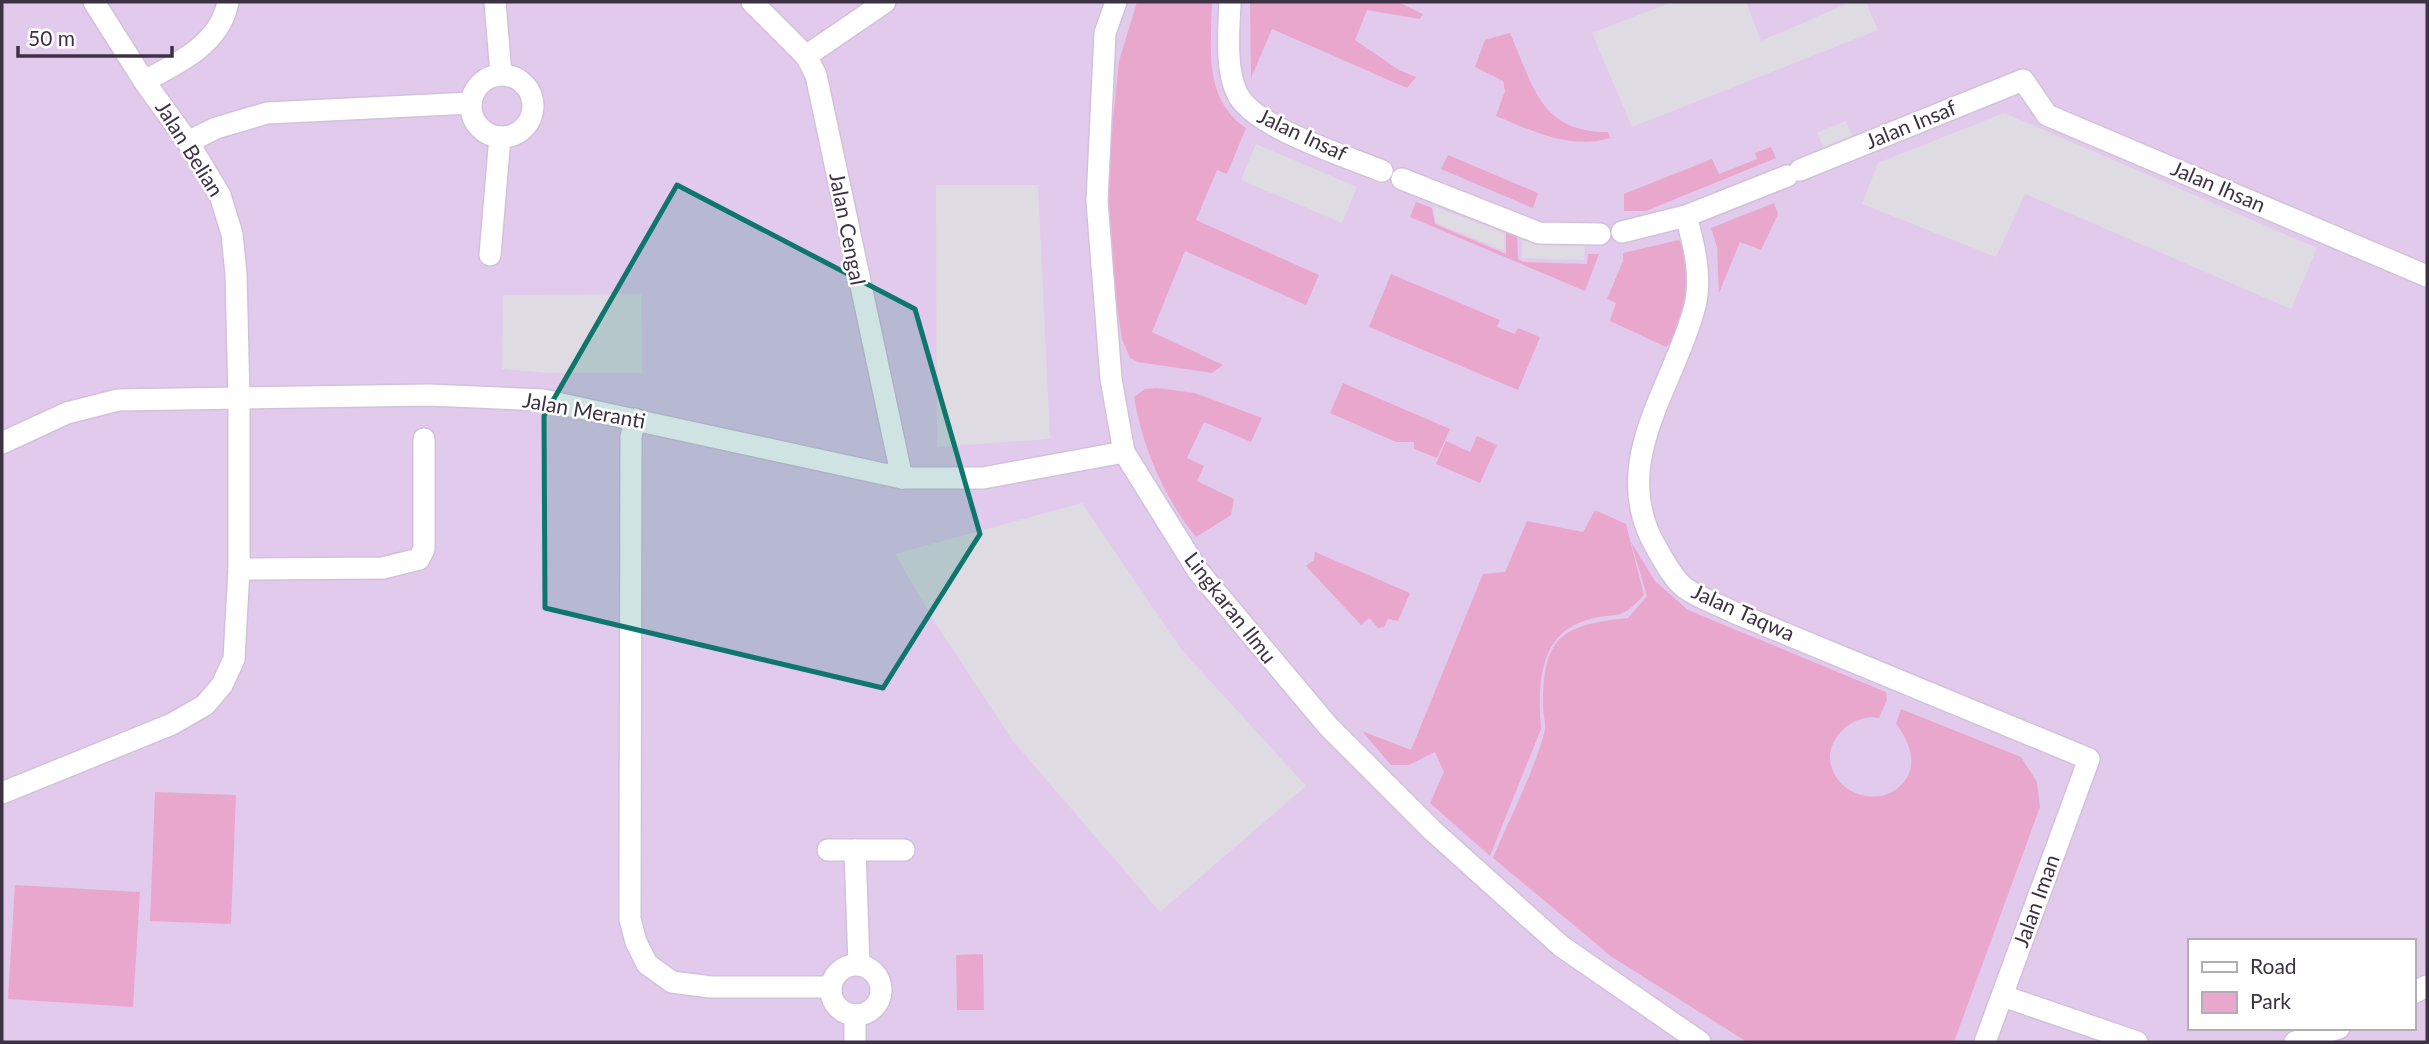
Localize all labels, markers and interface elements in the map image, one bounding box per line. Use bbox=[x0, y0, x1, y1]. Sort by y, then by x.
scale bar bbox=[18, 14, 172, 58]
text: 50 m bbox=[28, 25, 75, 50]
street label: Jalan Insaf bbox=[1861, 94, 1960, 153]
street label: Jalan Belian bbox=[151, 96, 230, 201]
street label: Jalan Insaf bbox=[1254, 102, 1352, 165]
street label: Jalan Ihsan bbox=[2168, 155, 2270, 217]
street label: Jalan Cengal bbox=[825, 170, 872, 287]
street label: Jalan Meranti bbox=[521, 386, 648, 433]
street label: Lingkaran Ilmu bbox=[1180, 546, 1282, 668]
street label: Jalan Taqwa bbox=[1688, 578, 1799, 645]
street label: Jalan Iman bbox=[2007, 851, 2064, 950]
legend bbox=[2188, 939, 2415, 1030]
text: Road bbox=[2250, 953, 2297, 978]
text: Park bbox=[2250, 988, 2291, 1013]

